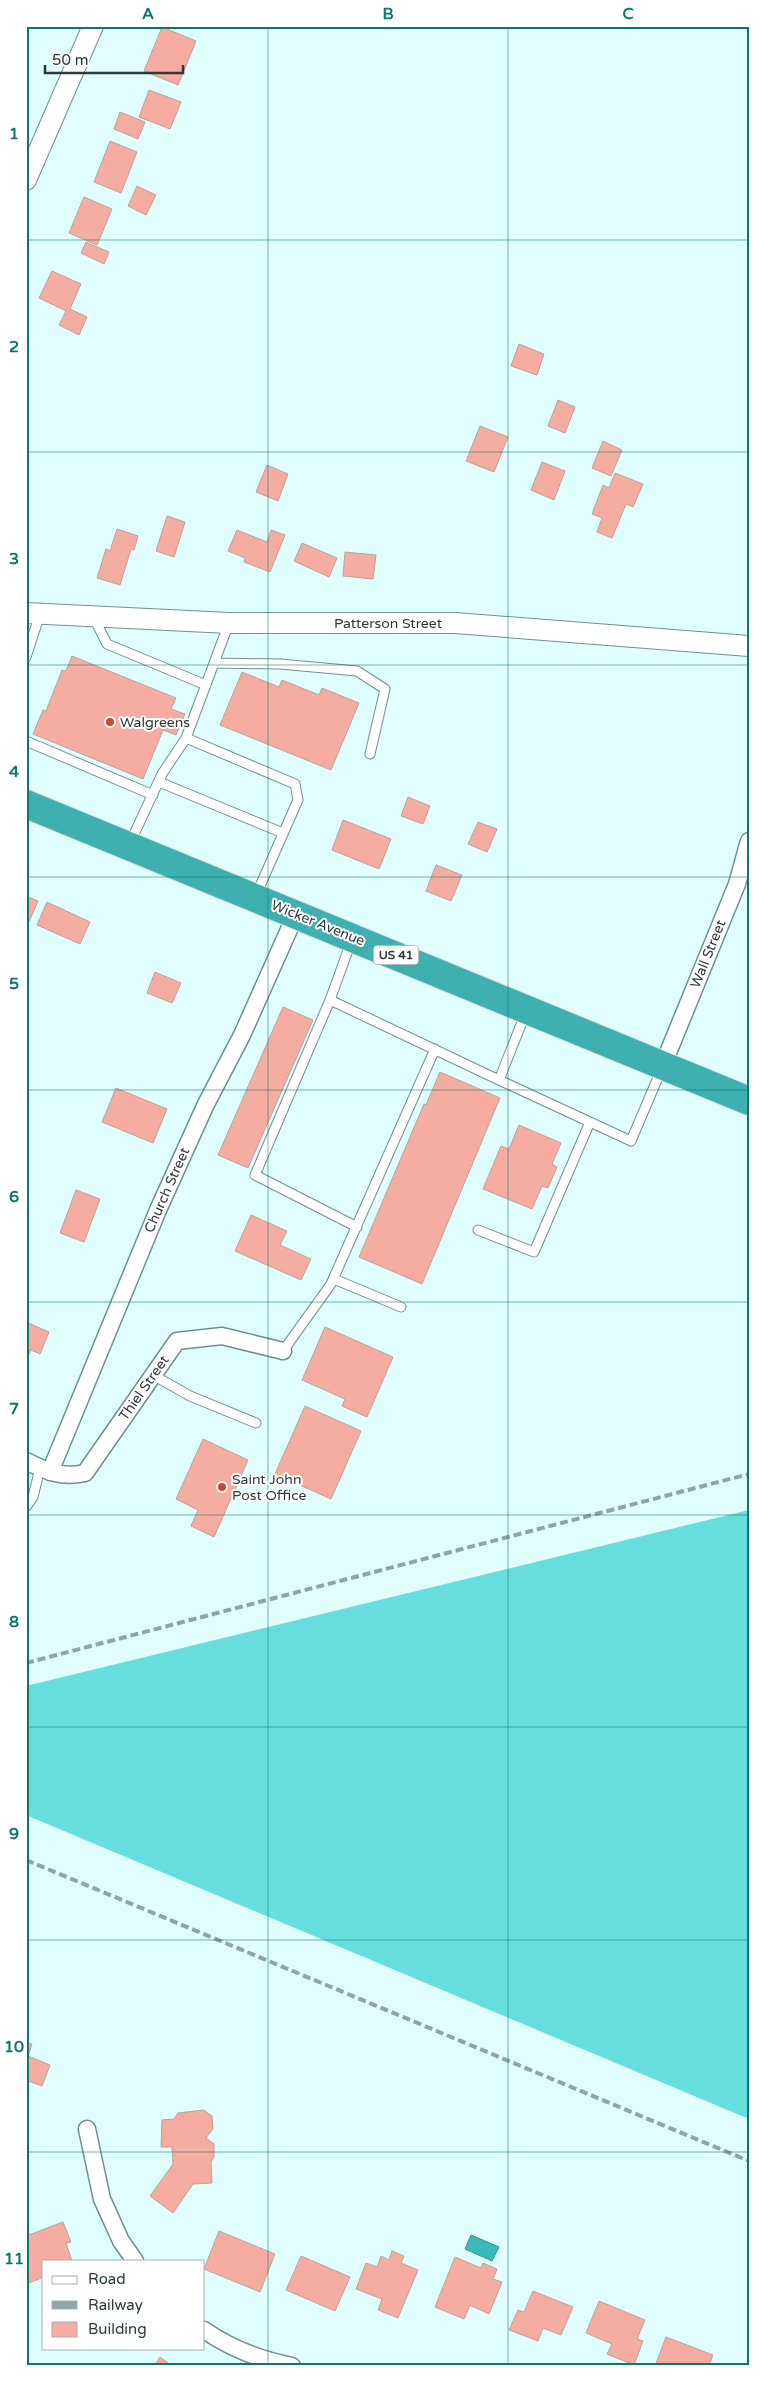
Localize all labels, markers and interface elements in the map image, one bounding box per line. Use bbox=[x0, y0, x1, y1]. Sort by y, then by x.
text: A bbox=[142, 4, 154, 24]
text: B bbox=[382, 4, 394, 24]
text: C bbox=[622, 4, 634, 24]
scale bar bbox=[45, 42, 182, 74]
text: 50 m bbox=[52, 51, 89, 69]
text: 1 bbox=[9, 124, 19, 144]
text: 2 bbox=[9, 337, 19, 357]
text: 3 bbox=[9, 549, 19, 569]
street label: Patterson Street bbox=[334, 615, 443, 632]
place label: Walgreens bbox=[120, 714, 190, 731]
marker: Walgreens bbox=[104, 716, 116, 728]
text: 4 bbox=[9, 762, 19, 782]
street label: Wicker Avenue bbox=[269, 896, 367, 950]
street label: Wall Street bbox=[687, 917, 730, 991]
road number: US 41 bbox=[374, 946, 418, 964]
text: 5 bbox=[9, 974, 19, 994]
street label: Church Street bbox=[141, 1144, 194, 1235]
text: 6 bbox=[9, 1187, 19, 1207]
street label: Thiel Street bbox=[115, 1352, 173, 1424]
text: 7 bbox=[9, 1399, 19, 1419]
place label: Saint John Post Office bbox=[232, 1471, 307, 1504]
marker: Saint John Post Office bbox=[216, 1481, 228, 1493]
text: 8 bbox=[9, 1612, 19, 1632]
text: 9 bbox=[9, 1824, 19, 1844]
text: 10 bbox=[4, 2037, 24, 2057]
text: 11 bbox=[4, 2249, 24, 2269]
legend bbox=[42, 2260, 205, 2350]
text: Road bbox=[88, 2270, 126, 2288]
text: Railway bbox=[88, 2296, 143, 2314]
text: Building bbox=[88, 2320, 147, 2338]

